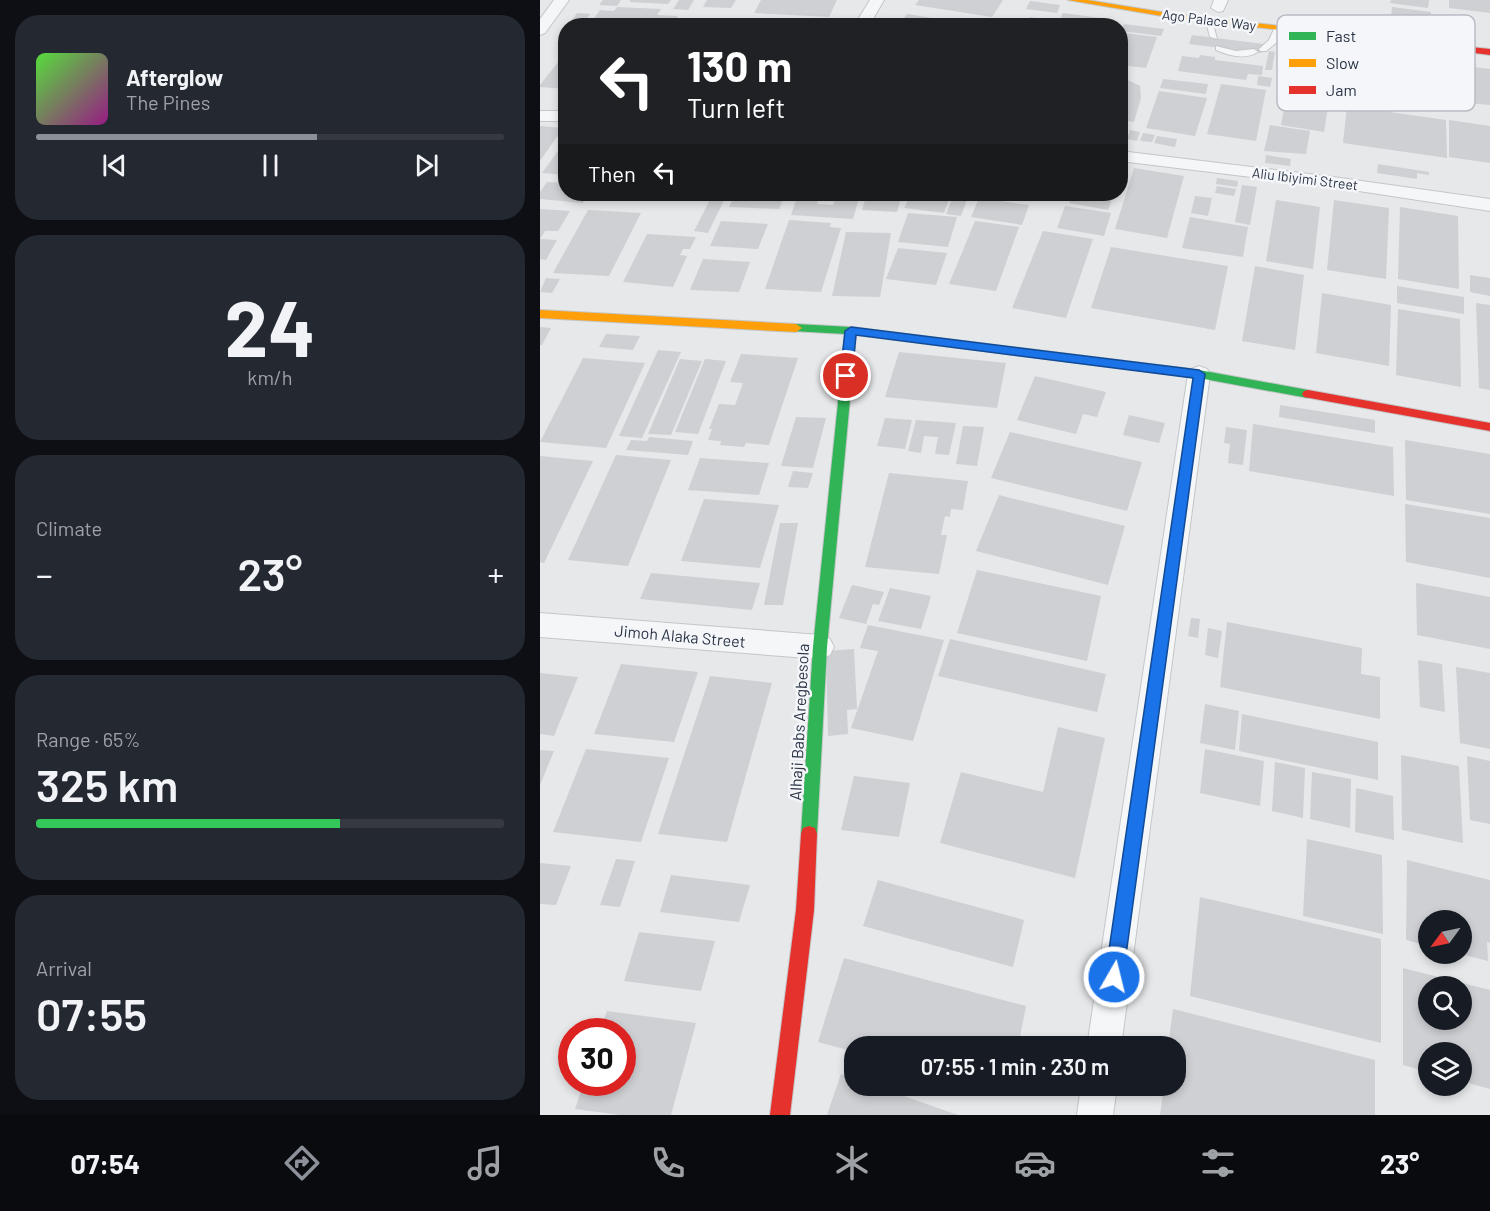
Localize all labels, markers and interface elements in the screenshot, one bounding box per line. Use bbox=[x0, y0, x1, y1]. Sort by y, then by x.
street label: Ago Palace Way bbox=[1161, 5, 1258, 34]
legend bbox=[1277, 15, 1475, 111]
text: Fast bbox=[1326, 26, 1356, 45]
text: 130 m bbox=[687, 40, 792, 90]
icon: left bbox=[588, 42, 666, 120]
text: Slow bbox=[1326, 53, 1359, 72]
text: Afterglow bbox=[126, 64, 223, 90]
text: Jam bbox=[1326, 80, 1357, 99]
text: The Pines bbox=[126, 90, 210, 114]
text: Turn left bbox=[687, 91, 785, 123]
icon: previous bbox=[98, 149, 131, 182]
icon: pause bbox=[254, 149, 287, 182]
icon: next bbox=[410, 149, 443, 182]
icon: left bbox=[648, 156, 681, 189]
text: Then bbox=[588, 160, 636, 186]
street label: Aliu Ibiyimi Street bbox=[1251, 164, 1359, 193]
text: 24 bbox=[225, 279, 315, 373]
pin bbox=[820, 350, 871, 401]
icon: arrive bbox=[829, 359, 862, 392]
text: km/h bbox=[247, 365, 293, 389]
text: Climate bbox=[36, 516, 102, 540]
text: 23° bbox=[237, 546, 303, 600]
text: − bbox=[36, 554, 53, 594]
text: + bbox=[488, 554, 504, 594]
street label: Jimoh Alaka Street bbox=[614, 620, 746, 651]
street label: Alhaji Babs Aregbesola bbox=[785, 643, 812, 801]
text: Range · 65% bbox=[36, 727, 140, 751]
text: 325 km bbox=[36, 757, 178, 811]
north arrow bbox=[1418, 910, 1472, 964]
map controls bbox=[1418, 910, 1472, 1096]
position arrow bbox=[1082, 945, 1146, 1009]
text: Arrival bbox=[36, 956, 92, 980]
button: search bbox=[1418, 976, 1472, 1030]
text: 07:55 bbox=[36, 986, 147, 1040]
speed limit sign: 30 bbox=[558, 1018, 636, 1096]
button: layers bbox=[1418, 1042, 1472, 1096]
text: 07:55 · 1 min · 230 m bbox=[921, 1053, 1109, 1079]
icon: directions bbox=[281, 1142, 323, 1184]
icon: music bbox=[464, 1142, 506, 1184]
icon: phone bbox=[647, 1142, 689, 1184]
icon: climate bbox=[831, 1142, 873, 1184]
icon: car bbox=[1014, 1142, 1056, 1184]
icon: filters bbox=[1197, 1142, 1239, 1184]
text: 07:54 bbox=[71, 1147, 140, 1179]
text: 23° bbox=[1380, 1147, 1419, 1179]

